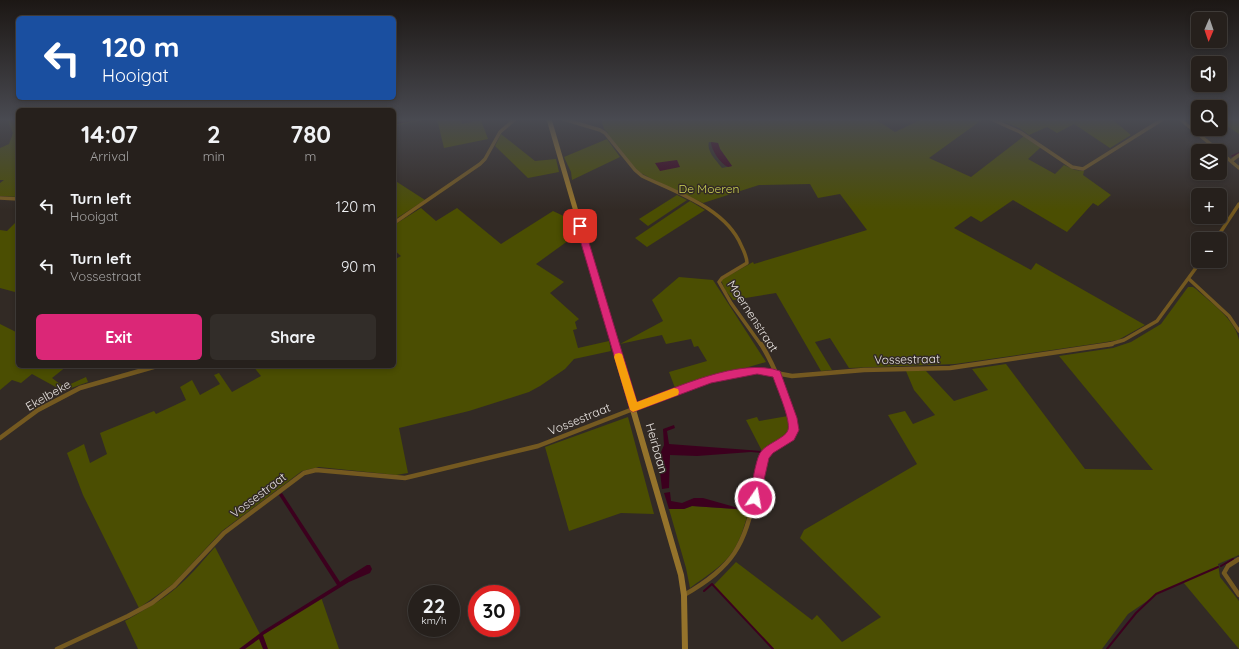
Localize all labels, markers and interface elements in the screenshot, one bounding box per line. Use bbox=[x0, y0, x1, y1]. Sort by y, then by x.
north arrow bbox=[1191, 12, 1227, 48]
map controls bbox=[1191, 12, 1227, 268]
text: 120 m bbox=[102, 29, 180, 64]
icon: left bbox=[36, 32, 88, 84]
button: sound bbox=[1191, 56, 1227, 92]
text: Hooigat bbox=[102, 64, 169, 87]
button: search bbox=[1191, 100, 1227, 136]
text: 14:07 bbox=[81, 119, 138, 149]
text: 2 bbox=[207, 119, 221, 149]
text: 780 bbox=[290, 119, 331, 149]
button: layers bbox=[1191, 144, 1227, 180]
text: Arrival bbox=[90, 148, 129, 164]
text: min bbox=[203, 148, 225, 164]
text: m bbox=[305, 148, 316, 164]
park label: De Moeren bbox=[679, 181, 739, 196]
button: + bbox=[1191, 188, 1227, 224]
text: Turn left bbox=[70, 189, 132, 208]
icon: left bbox=[36, 195, 58, 217]
text: 120 m bbox=[335, 197, 376, 216]
text: Hooigat bbox=[70, 208, 118, 224]
pin bbox=[563, 209, 597, 243]
icon: arrive bbox=[569, 215, 591, 237]
button: − bbox=[1191, 232, 1227, 268]
text: Turn left bbox=[70, 249, 132, 268]
icon: left bbox=[36, 255, 58, 277]
text: 90 m bbox=[341, 257, 376, 276]
text: Vossestraat bbox=[70, 268, 141, 284]
street label: Moernenstraat bbox=[724, 277, 782, 355]
button: Exit bbox=[36, 314, 202, 360]
button: Share bbox=[210, 314, 376, 360]
street label: Vossestraat bbox=[874, 351, 940, 367]
street label: Ekelbeke bbox=[23, 376, 73, 414]
street label: Vossestraat bbox=[546, 400, 612, 438]
street label: Heirbaan bbox=[643, 421, 671, 475]
street label: Vossestraat bbox=[227, 469, 289, 521]
position arrow bbox=[734, 477, 776, 519]
speed limit sign: 30 bbox=[468, 585, 520, 637]
text: 22 bbox=[423, 593, 445, 618]
text: km/h bbox=[421, 614, 447, 627]

